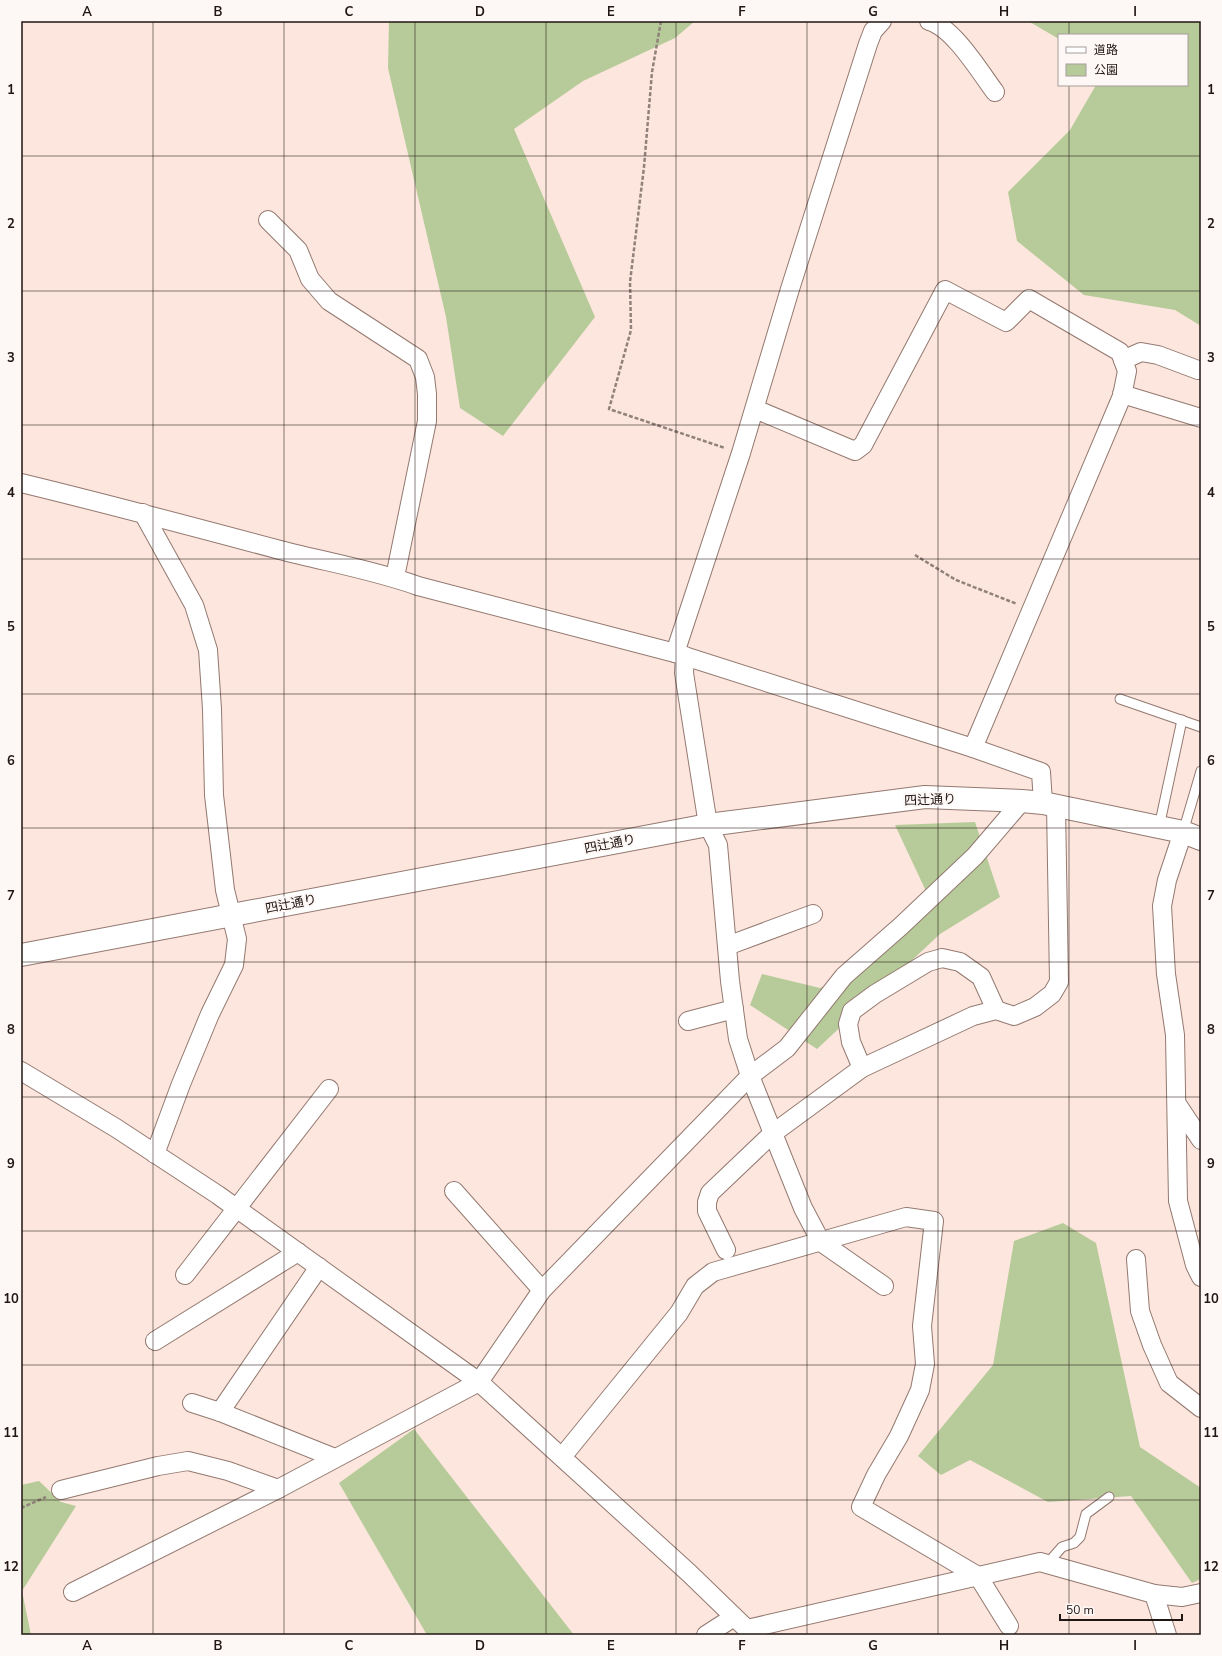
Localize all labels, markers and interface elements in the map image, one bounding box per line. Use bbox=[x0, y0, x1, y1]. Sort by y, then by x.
text: A bbox=[82, 3, 92, 21]
text: B bbox=[214, 3, 223, 21]
text: C bbox=[345, 3, 354, 21]
text: D bbox=[475, 3, 485, 21]
text: E bbox=[607, 3, 615, 21]
text: F bbox=[738, 3, 746, 21]
text: G bbox=[868, 3, 878, 21]
text: H bbox=[999, 3, 1009, 21]
text: I bbox=[1133, 3, 1137, 21]
legend bbox=[1058, 34, 1188, 86]
text: 道路 bbox=[1094, 42, 1118, 58]
text: 公園 bbox=[1094, 62, 1118, 78]
text: 1 bbox=[7, 81, 15, 99]
text: 1 bbox=[1207, 81, 1215, 99]
text: 2 bbox=[7, 215, 15, 233]
text: 2 bbox=[1207, 215, 1215, 233]
text: 3 bbox=[7, 349, 15, 367]
text: 3 bbox=[1207, 349, 1215, 367]
text: 4 bbox=[7, 484, 15, 502]
text: 4 bbox=[1207, 484, 1215, 502]
text: 5 bbox=[7, 618, 15, 636]
text: 5 bbox=[1207, 618, 1215, 636]
text: 6 bbox=[7, 752, 15, 770]
text: 6 bbox=[1207, 752, 1215, 770]
street label: 四辻通り bbox=[904, 790, 956, 810]
street label: 四辻通り bbox=[583, 830, 637, 858]
text: 7 bbox=[7, 887, 15, 905]
text: 7 bbox=[1207, 887, 1215, 905]
street label: 四辻通り bbox=[264, 890, 318, 918]
text: 8 bbox=[7, 1021, 15, 1039]
text: 8 bbox=[1207, 1021, 1215, 1039]
text: 9 bbox=[7, 1155, 15, 1173]
text: 9 bbox=[1207, 1155, 1215, 1173]
text: 10 bbox=[3, 1290, 19, 1308]
text: 10 bbox=[1203, 1290, 1219, 1308]
text: 11 bbox=[3, 1424, 19, 1442]
text: 11 bbox=[1203, 1424, 1219, 1442]
text: 12 bbox=[3, 1558, 19, 1576]
text: 12 bbox=[1203, 1558, 1219, 1576]
scale bar bbox=[1060, 1596, 1182, 1622]
text: 50 m bbox=[1066, 1602, 1094, 1618]
text: A bbox=[82, 1637, 92, 1655]
text: B bbox=[214, 1637, 223, 1655]
text: C bbox=[345, 1637, 354, 1655]
text: D bbox=[475, 1637, 485, 1655]
text: E bbox=[607, 1637, 615, 1655]
text: F bbox=[738, 1637, 746, 1655]
text: G bbox=[868, 1637, 878, 1655]
text: H bbox=[999, 1637, 1009, 1655]
text: I bbox=[1133, 1637, 1137, 1655]

